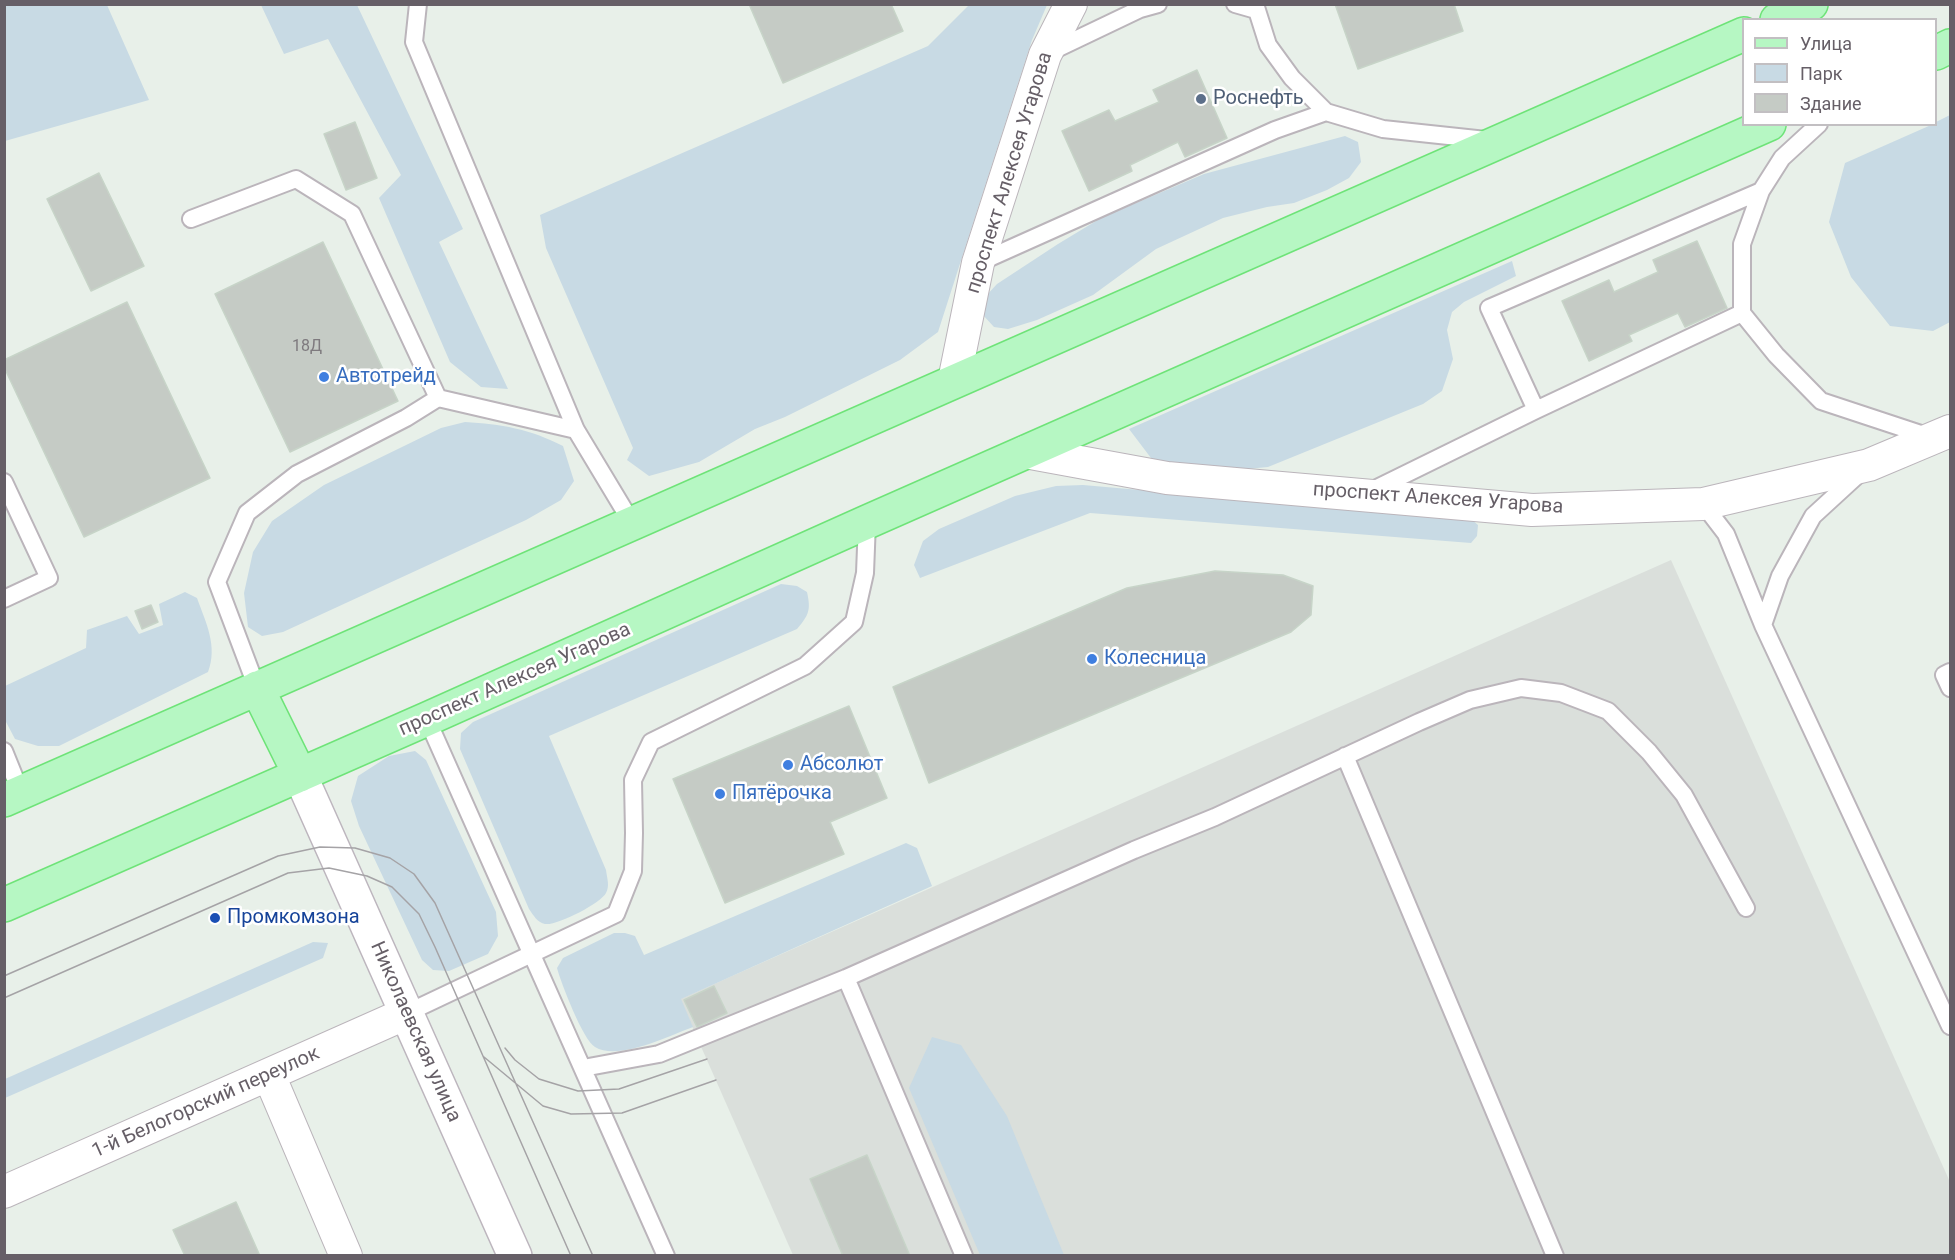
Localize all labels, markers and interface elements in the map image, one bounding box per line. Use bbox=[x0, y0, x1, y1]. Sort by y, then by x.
legend bbox=[1742, 18, 1937, 126]
text: Улица bbox=[1800, 33, 1852, 54]
street label: проспект Алексея Угарова bbox=[962, 49, 1058, 297]
text: Парк bbox=[1800, 63, 1842, 84]
place label: Роснефть bbox=[1213, 87, 1304, 111]
marker: Роснефть bbox=[1194, 92, 1208, 106]
text: Здание bbox=[1800, 93, 1862, 114]
house number: 18Д bbox=[292, 337, 322, 357]
place label: Автотрейд bbox=[336, 365, 436, 389]
marker: Автотрейд bbox=[317, 370, 331, 384]
street label: проспект Алексея Угарова bbox=[1312, 478, 1564, 520]
street label: проспект Алексея Угарова bbox=[395, 618, 635, 742]
place label: Колесница bbox=[1104, 647, 1206, 671]
marker: Колесница bbox=[1085, 652, 1099, 666]
place label: Абсолют bbox=[800, 753, 883, 777]
marker: Абсолют bbox=[781, 758, 795, 772]
place label: Пятёрочка bbox=[732, 782, 832, 806]
marker: Пятёрочка bbox=[713, 787, 727, 801]
place label: Промкомзона bbox=[227, 906, 360, 930]
marker: Промкомзона bbox=[208, 911, 222, 925]
street label: Николаевская улица bbox=[364, 938, 466, 1126]
street label: 1-й Белогорский переулок bbox=[89, 1042, 323, 1164]

